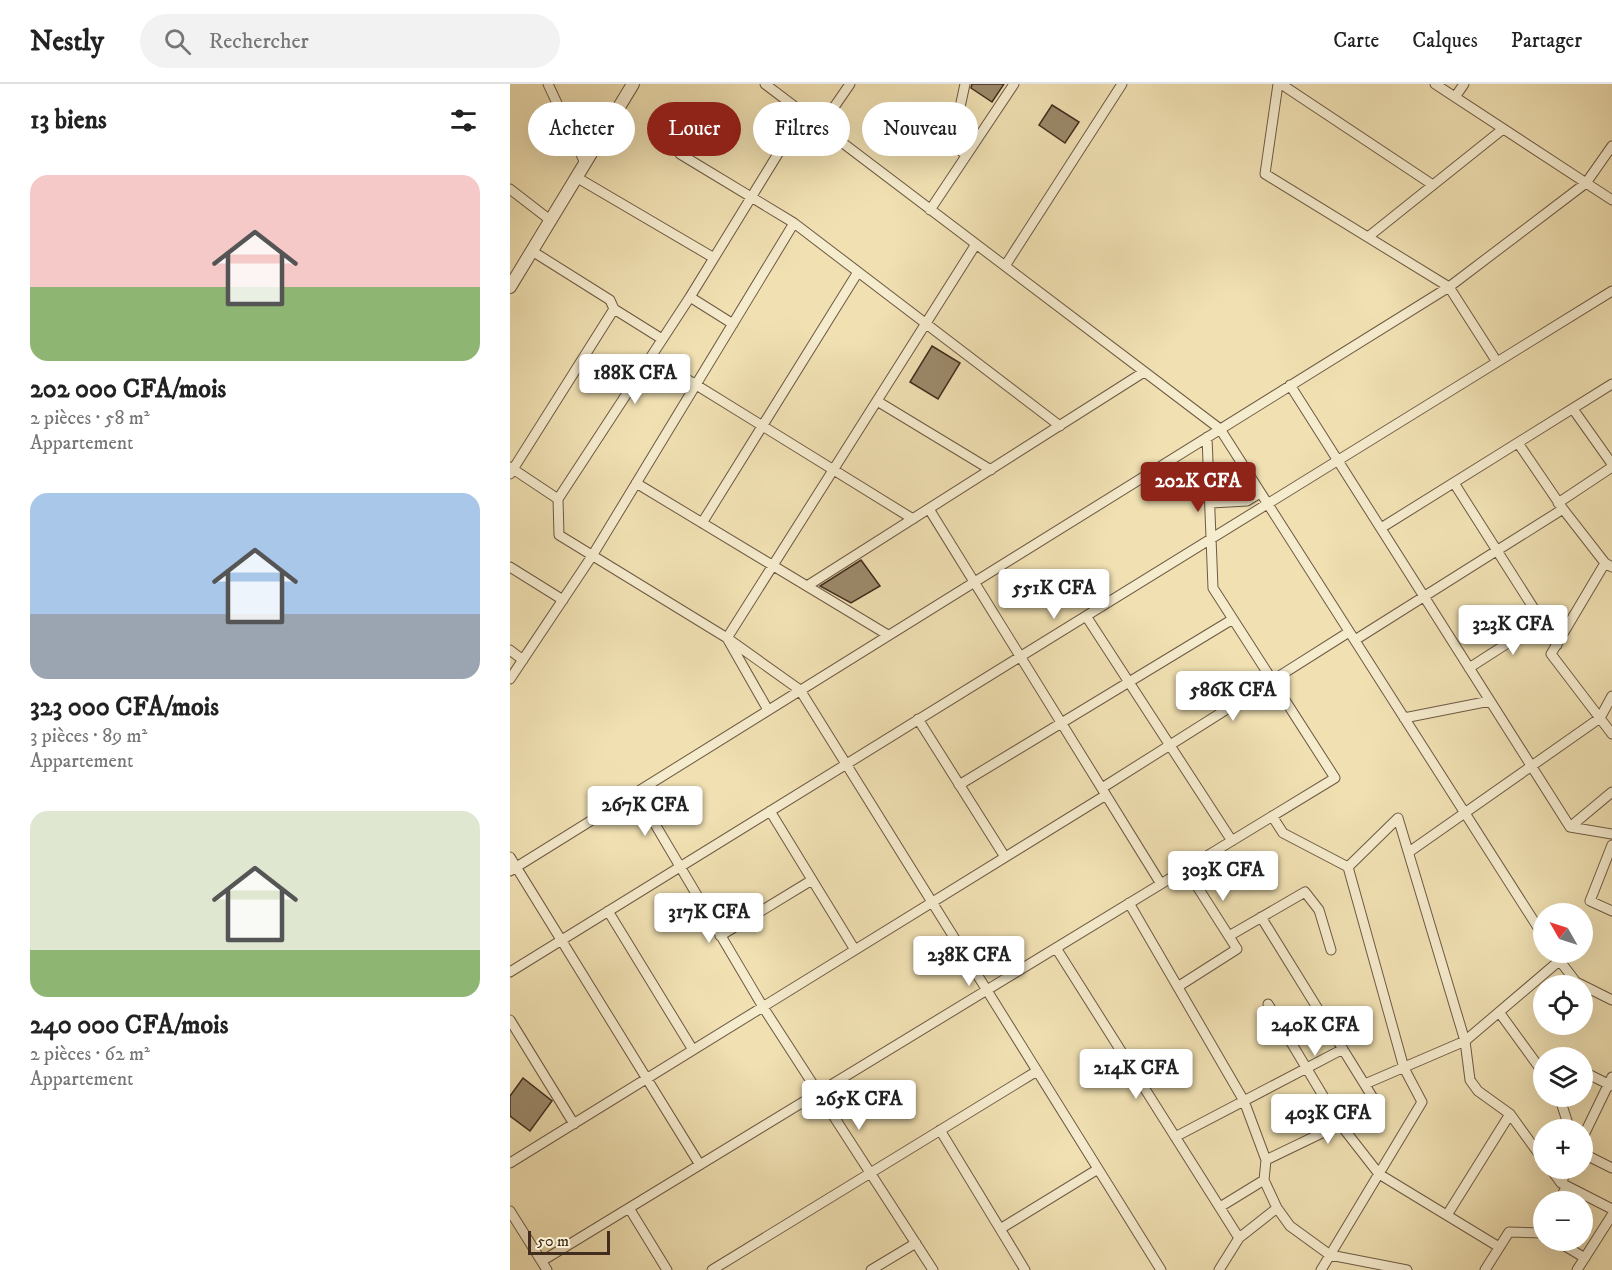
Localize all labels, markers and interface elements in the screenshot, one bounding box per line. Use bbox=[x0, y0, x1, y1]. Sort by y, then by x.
search box bbox=[140, 14, 560, 68]
text: Nestly bbox=[30, 24, 104, 59]
icon: search bbox=[161, 25, 194, 58]
text: Rechercher bbox=[209, 28, 309, 55]
text: Carte bbox=[1333, 28, 1379, 54]
text: Calques bbox=[1412, 28, 1478, 54]
text: Partager bbox=[1511, 28, 1582, 54]
chip: Acheter bbox=[528, 102, 635, 156]
chip: Louer bbox=[647, 102, 741, 156]
chip: Filtres bbox=[753, 102, 850, 156]
chip: Nouveau bbox=[862, 102, 978, 156]
text: 13 biens bbox=[30, 104, 107, 137]
icon: filters bbox=[447, 104, 480, 137]
icon: home bbox=[201, 214, 309, 322]
pin: 188K CFA bbox=[573, 354, 697, 405]
text: 188K CFA bbox=[593, 361, 677, 386]
text: 202 000 CFA/mois bbox=[30, 373, 226, 406]
text: 2 pièces · 58 m² bbox=[30, 406, 150, 431]
text: Appartement bbox=[30, 431, 133, 456]
pin: 202K CFA bbox=[1136, 462, 1260, 513]
text: 202K CFA bbox=[1155, 469, 1241, 494]
icon: home bbox=[201, 532, 309, 640]
pin: 551K CFA bbox=[992, 569, 1116, 620]
text: 551K CFA bbox=[1012, 576, 1096, 601]
pin: 323K CFA bbox=[1451, 605, 1575, 656]
text: 323K CFA bbox=[1473, 612, 1553, 637]
pin: 586K CFA bbox=[1171, 671, 1295, 722]
text: 586K CFA bbox=[1190, 678, 1276, 703]
text: 323 000 CFA/mois bbox=[30, 691, 219, 724]
text: 3 pièces · 89 m² bbox=[30, 724, 147, 749]
text: Appartement bbox=[30, 749, 133, 774]
pin: 267K CFA bbox=[583, 786, 707, 837]
text: 267K CFA bbox=[602, 793, 688, 818]
icon: home bbox=[201, 850, 309, 958]
pin: 303K CFA bbox=[1161, 851, 1285, 902]
text: 303K CFA bbox=[1182, 858, 1264, 883]
pin: 317K CFA bbox=[647, 893, 771, 944]
text: 317K CFA bbox=[668, 900, 750, 925]
north arrow bbox=[1533, 903, 1593, 963]
map controls bbox=[1533, 903, 1593, 1251]
pin: 238K CFA bbox=[907, 936, 1031, 987]
text: 238K CFA bbox=[927, 943, 1011, 968]
button: locate bbox=[1533, 975, 1593, 1035]
pin: 240K CFA bbox=[1253, 1006, 1377, 1057]
text: 240 000 CFA/mois bbox=[30, 1009, 228, 1042]
text: 240K CFA bbox=[1271, 1013, 1359, 1038]
text: 2 pièces · 62 m² bbox=[30, 1042, 150, 1067]
button: layers bbox=[1533, 1047, 1593, 1107]
pin: 214K CFA bbox=[1074, 1049, 1198, 1100]
text: 214K CFA bbox=[1094, 1056, 1178, 1081]
text: Appartement bbox=[30, 1067, 133, 1092]
pin: 265K CFA bbox=[797, 1080, 921, 1131]
text: 265K CFA bbox=[816, 1087, 902, 1112]
pin: 403K CFA bbox=[1266, 1094, 1390, 1145]
text: 403K CFA bbox=[1285, 1101, 1371, 1126]
button: + bbox=[1533, 1119, 1593, 1179]
button: − bbox=[1533, 1191, 1593, 1251]
scale bar bbox=[528, 1228, 610, 1256]
text: 50 m bbox=[537, 1231, 569, 1251]

